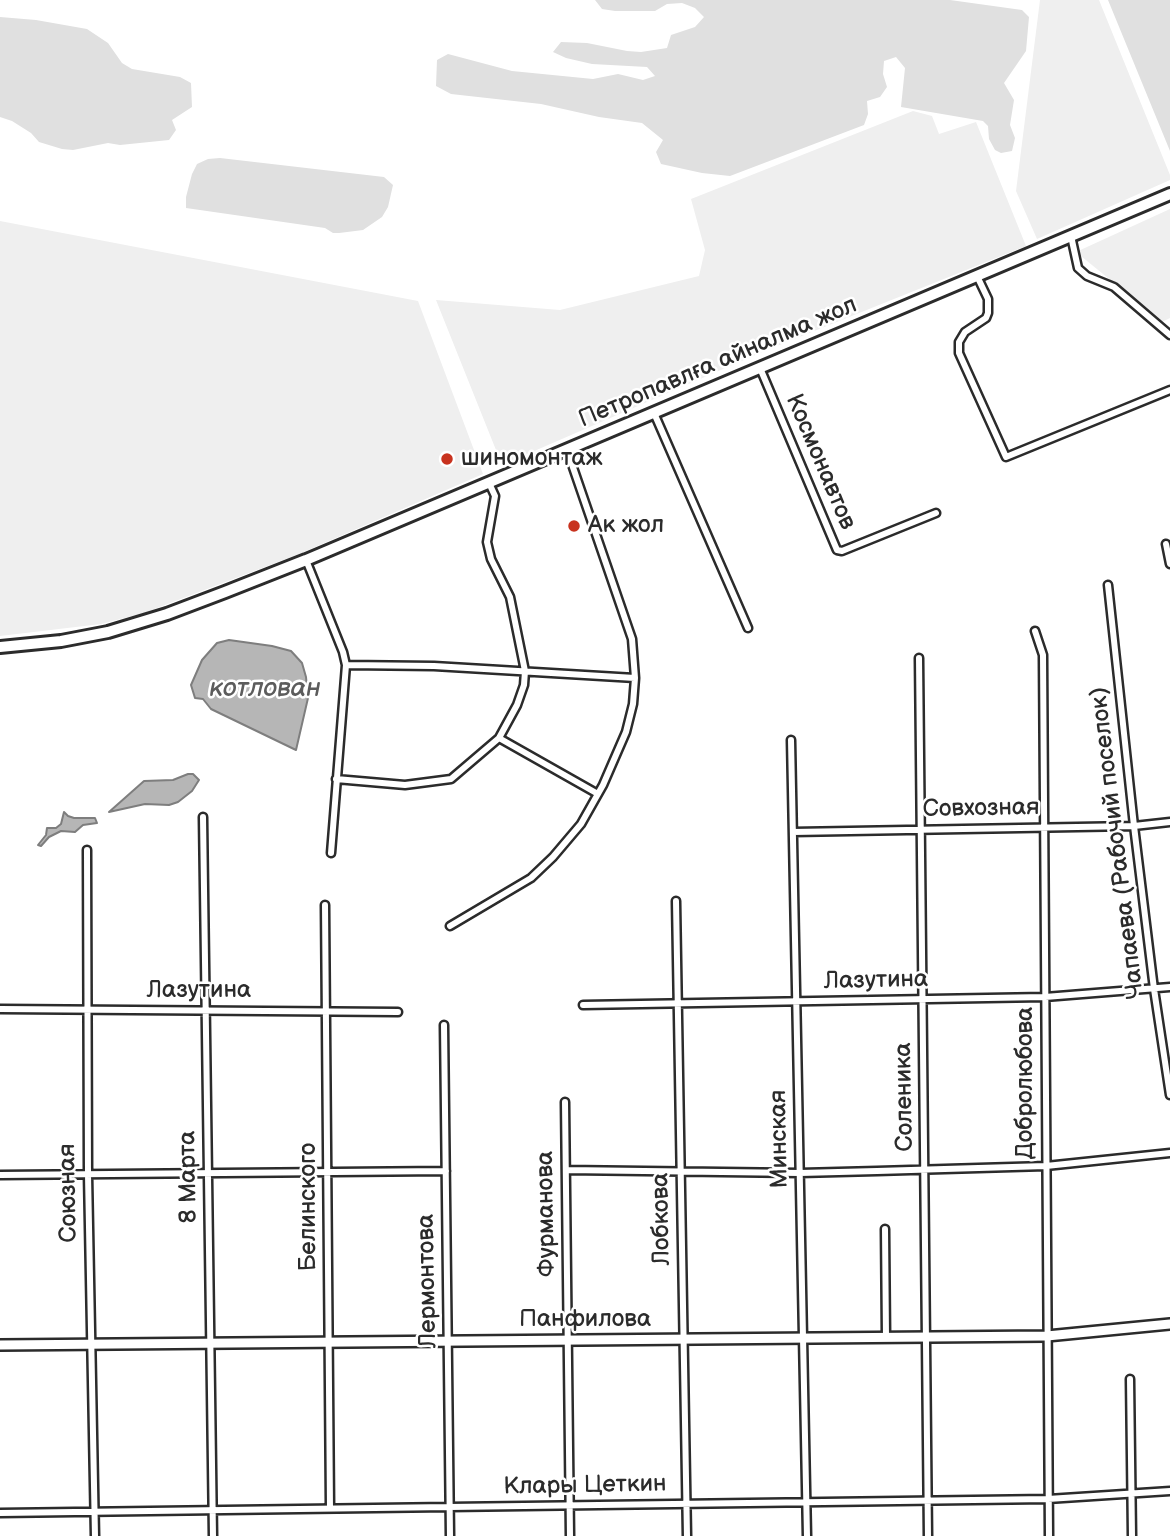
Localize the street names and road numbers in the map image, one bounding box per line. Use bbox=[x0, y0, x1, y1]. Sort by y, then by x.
street label: Петропавлға айналма жол bbox=[574, 291, 862, 435]
street label: Космонавтов bbox=[779, 390, 861, 534]
street label: Чапаева (Рабочий поселок) bbox=[1085, 685, 1151, 1001]
street label: Совхозная bbox=[922, 794, 1040, 824]
street label: Лазутина bbox=[824, 966, 928, 996]
street label: Лазутина bbox=[147, 977, 251, 1005]
street label: Добролюбова bbox=[1012, 1007, 1040, 1159]
street label: Соленика bbox=[890, 1042, 920, 1152]
street label: Минская bbox=[765, 1089, 795, 1189]
street label: 8 Марта bbox=[174, 1130, 204, 1224]
street label: Союзная bbox=[54, 1143, 84, 1243]
street label: Белинского bbox=[295, 1143, 323, 1271]
street label: Фурманова bbox=[532, 1151, 562, 1277]
street label: Лобкова bbox=[647, 1172, 677, 1266]
street label: Лермонтова bbox=[412, 1214, 444, 1348]
street label: Панфилова bbox=[519, 1306, 651, 1334]
street label: Клары Цеткин bbox=[503, 1470, 667, 1502]

